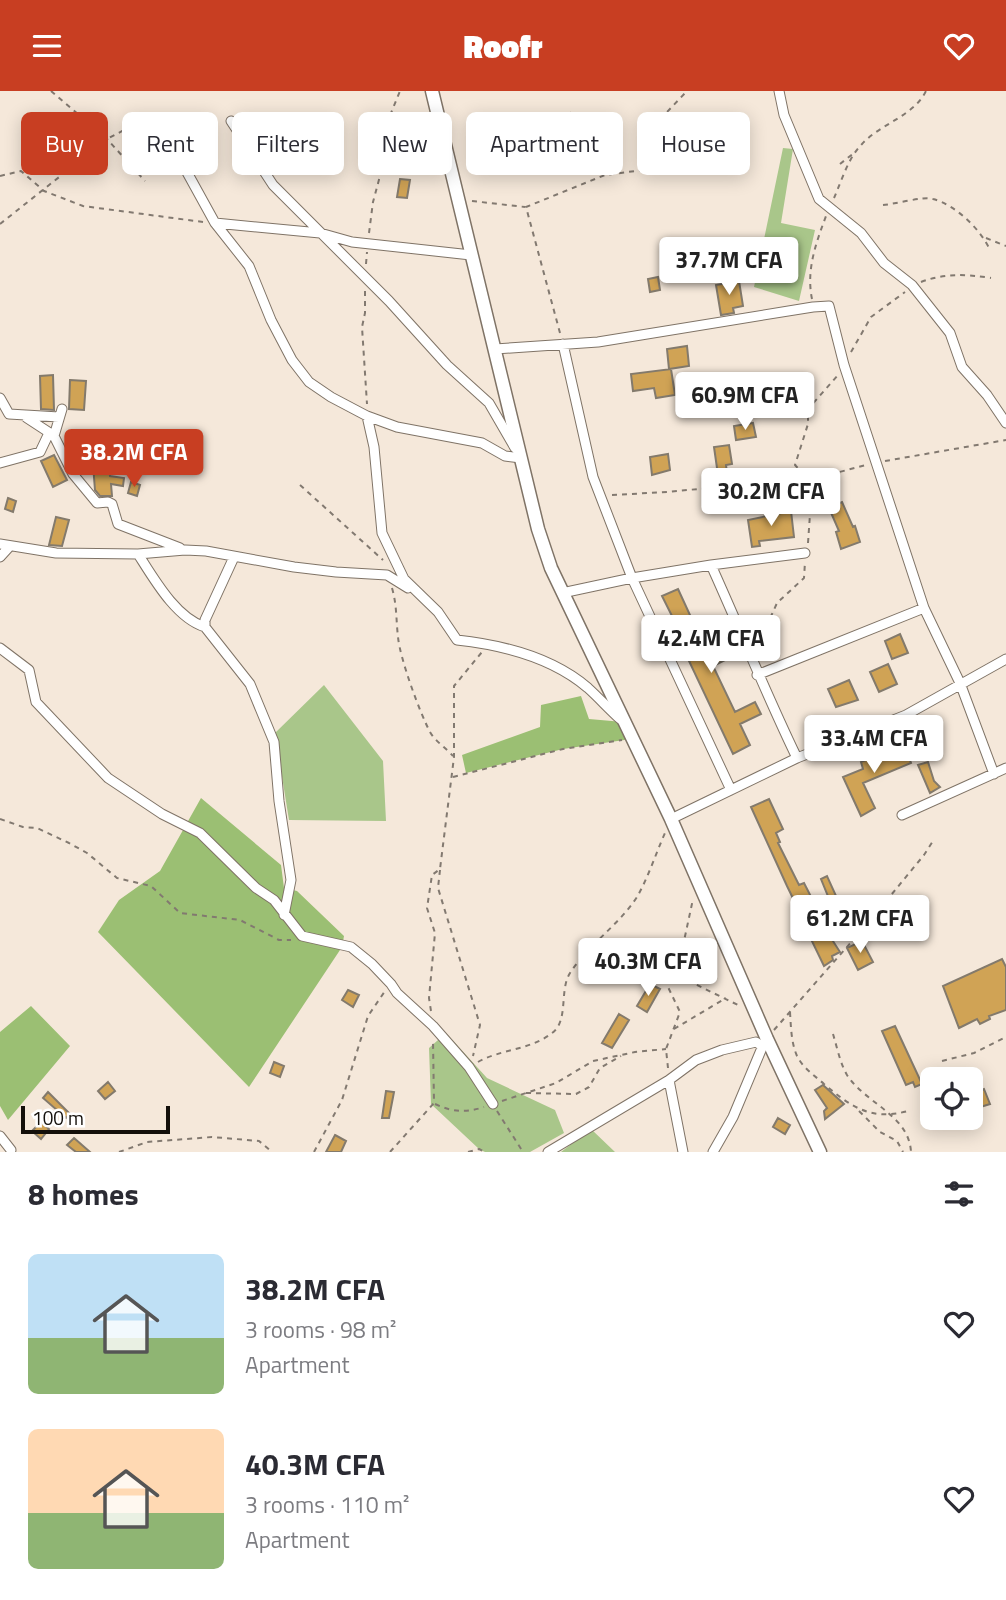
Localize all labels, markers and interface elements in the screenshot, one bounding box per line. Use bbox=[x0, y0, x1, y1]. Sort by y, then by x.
text: Roofr bbox=[464, 22, 542, 70]
icon: menu bbox=[28, 27, 66, 65]
icon: heart bbox=[940, 27, 978, 65]
chip: Buy bbox=[21, 112, 108, 175]
chip: Rent bbox=[122, 112, 218, 175]
chip: Filters bbox=[232, 112, 344, 175]
chip: New bbox=[358, 112, 452, 175]
chip: Apartment bbox=[466, 112, 623, 175]
chip: House bbox=[637, 112, 750, 175]
pin: 37.7M CFA bbox=[649, 237, 809, 297]
text: 37.7M CFA bbox=[675, 242, 783, 277]
pin: 60.9M CFA bbox=[665, 373, 825, 432]
text: 60.9M CFA bbox=[691, 377, 799, 412]
pin: 38.2M CFA bbox=[54, 429, 214, 489]
text: 38.2M CFA bbox=[80, 434, 188, 469]
pin: 30.2M CFA bbox=[691, 469, 851, 528]
text: 30.2M CFA bbox=[717, 473, 825, 508]
pin: 42.4M CFA bbox=[631, 615, 791, 675]
text: 42.4M CFA bbox=[657, 620, 765, 655]
pin: 33.4M CFA bbox=[794, 715, 954, 775]
text: 33.4M CFA bbox=[820, 720, 928, 755]
pin: 61.2M CFA bbox=[780, 895, 940, 955]
text: 61.2M CFA bbox=[806, 900, 914, 935]
pin: 40.3M CFA bbox=[568, 939, 728, 998]
text: 40.3M CFA bbox=[594, 943, 702, 978]
map controls bbox=[920, 1067, 983, 1130]
button: locate bbox=[920, 1067, 983, 1130]
scale bar bbox=[21, 1103, 170, 1135]
text: 100 m bbox=[32, 1103, 84, 1132]
text: 8 homes bbox=[28, 1171, 139, 1217]
icon: filters bbox=[940, 1175, 978, 1213]
text: 38.2M CFA bbox=[245, 1266, 385, 1312]
icon: home bbox=[84, 1282, 168, 1366]
icon: heart bbox=[940, 1305, 978, 1343]
text: 3 rooms · 98 m² bbox=[245, 1312, 396, 1347]
text: Apartment bbox=[245, 1347, 350, 1382]
text: 40.3M CFA bbox=[245, 1441, 385, 1487]
icon: home bbox=[84, 1457, 168, 1541]
icon: heart bbox=[940, 1480, 978, 1518]
text: 3 rooms · 110 m² bbox=[245, 1487, 409, 1522]
text: Apartment bbox=[245, 1522, 350, 1557]

